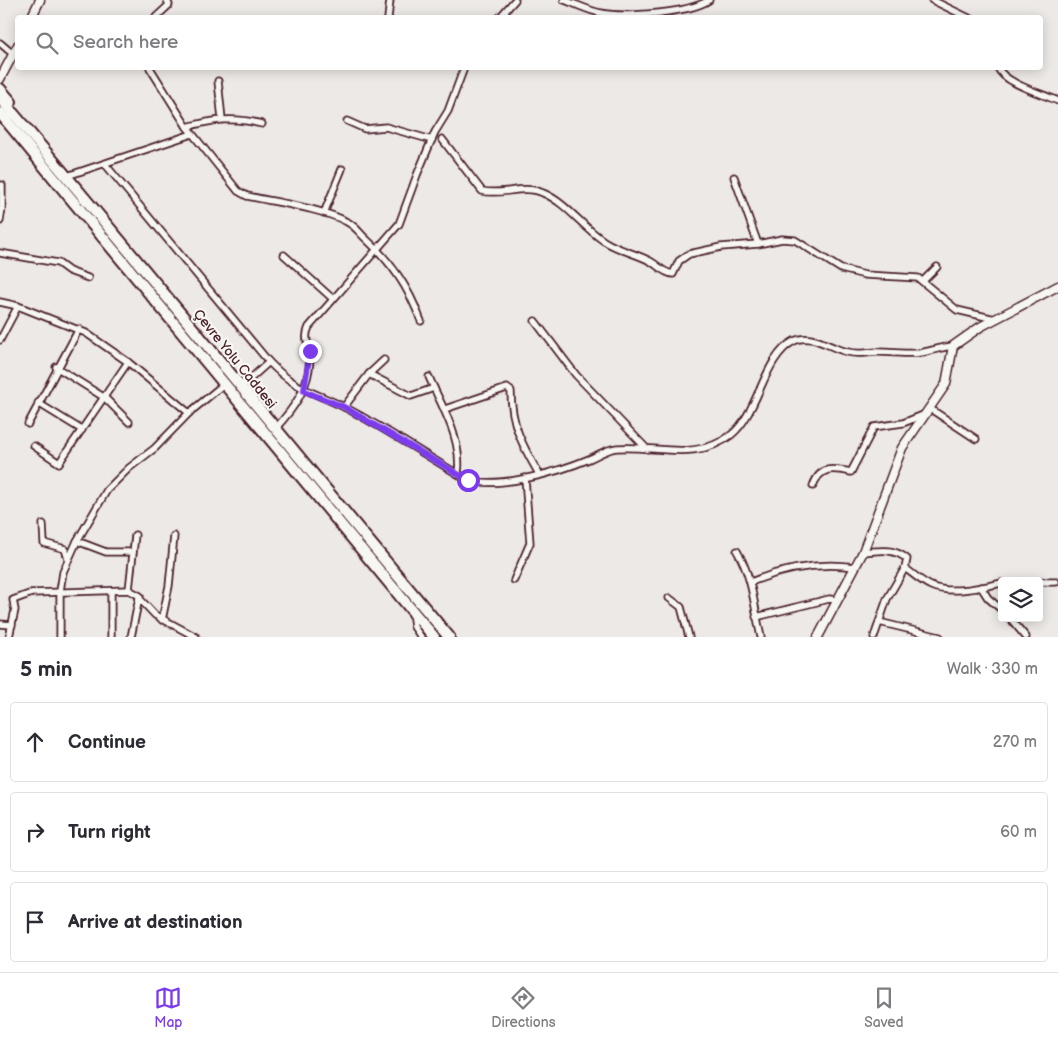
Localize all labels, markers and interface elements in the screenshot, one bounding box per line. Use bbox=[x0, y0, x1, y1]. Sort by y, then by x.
search box bbox=[15, 15, 1043, 70]
icon: search bbox=[33, 29, 61, 57]
text: Search here bbox=[73, 31, 178, 54]
street label: Çevre Yolu Caddesi bbox=[190, 306, 280, 412]
route end bbox=[299, 340, 322, 363]
route start bbox=[457, 469, 480, 492]
map controls bbox=[998, 577, 1043, 622]
button: layers bbox=[998, 577, 1043, 622]
text: 5 min bbox=[20, 657, 73, 682]
text: Walk · 330 m bbox=[947, 660, 1038, 679]
icon: ahead bbox=[21, 728, 49, 756]
text: Continue bbox=[68, 731, 146, 754]
text: 270 m bbox=[993, 733, 1037, 752]
icon: right bbox=[21, 818, 49, 846]
text: Turn right bbox=[68, 821, 151, 844]
text: 60 m bbox=[1000, 823, 1037, 842]
icon: arrive bbox=[21, 908, 49, 936]
text: Arrive at destination bbox=[68, 911, 243, 934]
tab: Map bbox=[154, 984, 183, 1031]
tab: Directions bbox=[491, 984, 556, 1031]
tab: Saved bbox=[864, 984, 904, 1031]

